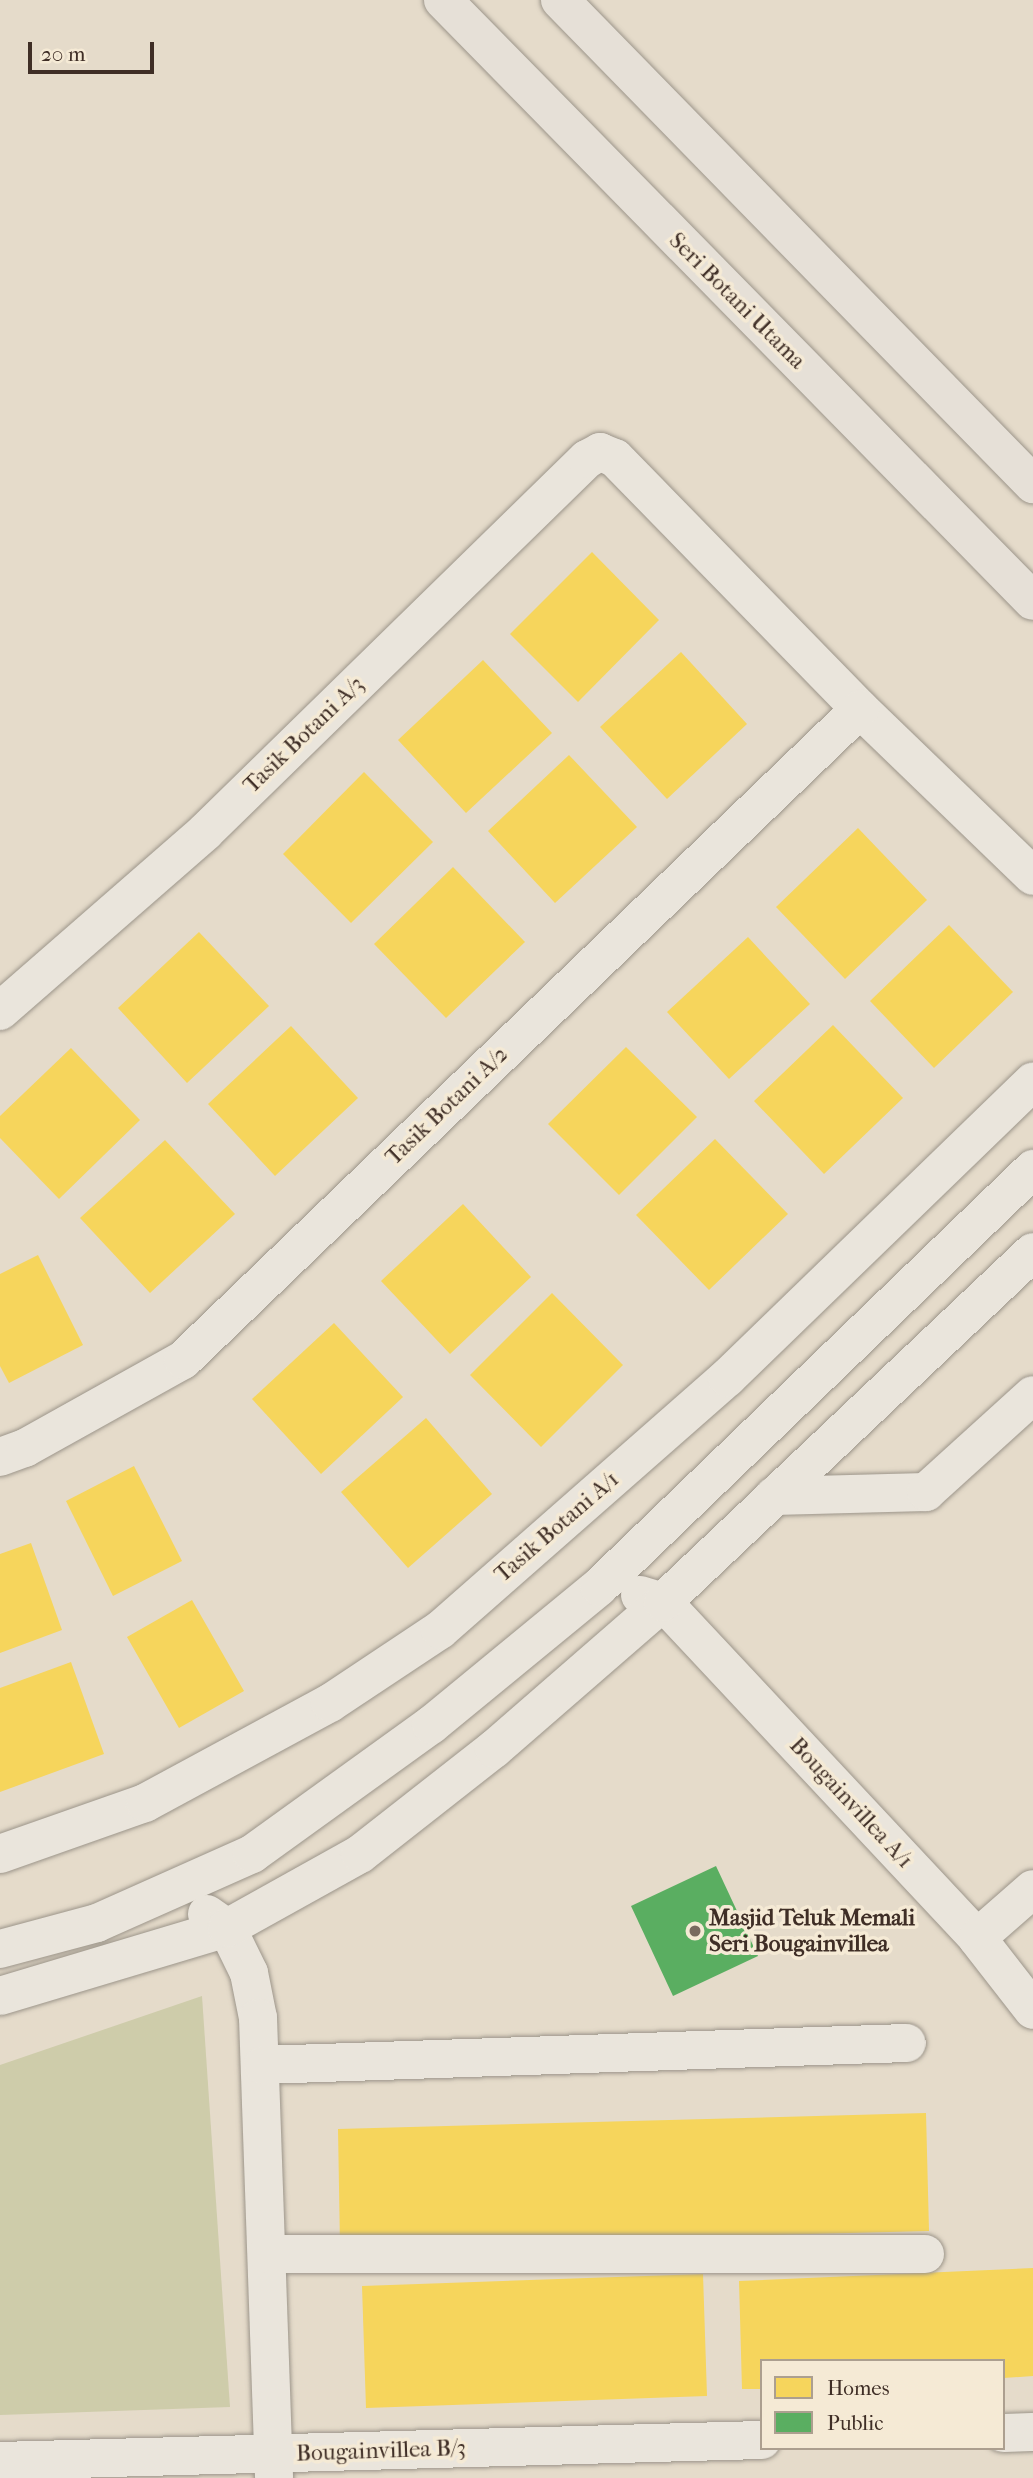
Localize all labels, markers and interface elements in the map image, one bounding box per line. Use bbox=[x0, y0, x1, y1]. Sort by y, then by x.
scale bar bbox=[32, 28, 158, 72]
text: 20 m bbox=[41, 42, 85, 66]
street label: Seri Botani Utama bbox=[663, 227, 811, 375]
street label: Tasik Botani A/3 bbox=[238, 671, 370, 799]
street label: Tasik Botani A/2 bbox=[380, 1041, 514, 1171]
street label: Tasik Botani A/1 bbox=[489, 1466, 625, 1588]
street label: Bougainvillea A/1 bbox=[783, 1732, 919, 1874]
place label: Masjid Teluk Memali Seri Bougainvillea bbox=[709, 1904, 915, 1958]
marker: Masjid Teluk Memali Seri Bougainvillea bbox=[687, 1923, 703, 1939]
legend bbox=[760, 2359, 1005, 2450]
text: Homes bbox=[827, 2376, 889, 2400]
text: Public bbox=[827, 2411, 883, 2435]
street label: Bougainvillea B/3 bbox=[296, 2434, 466, 2468]

